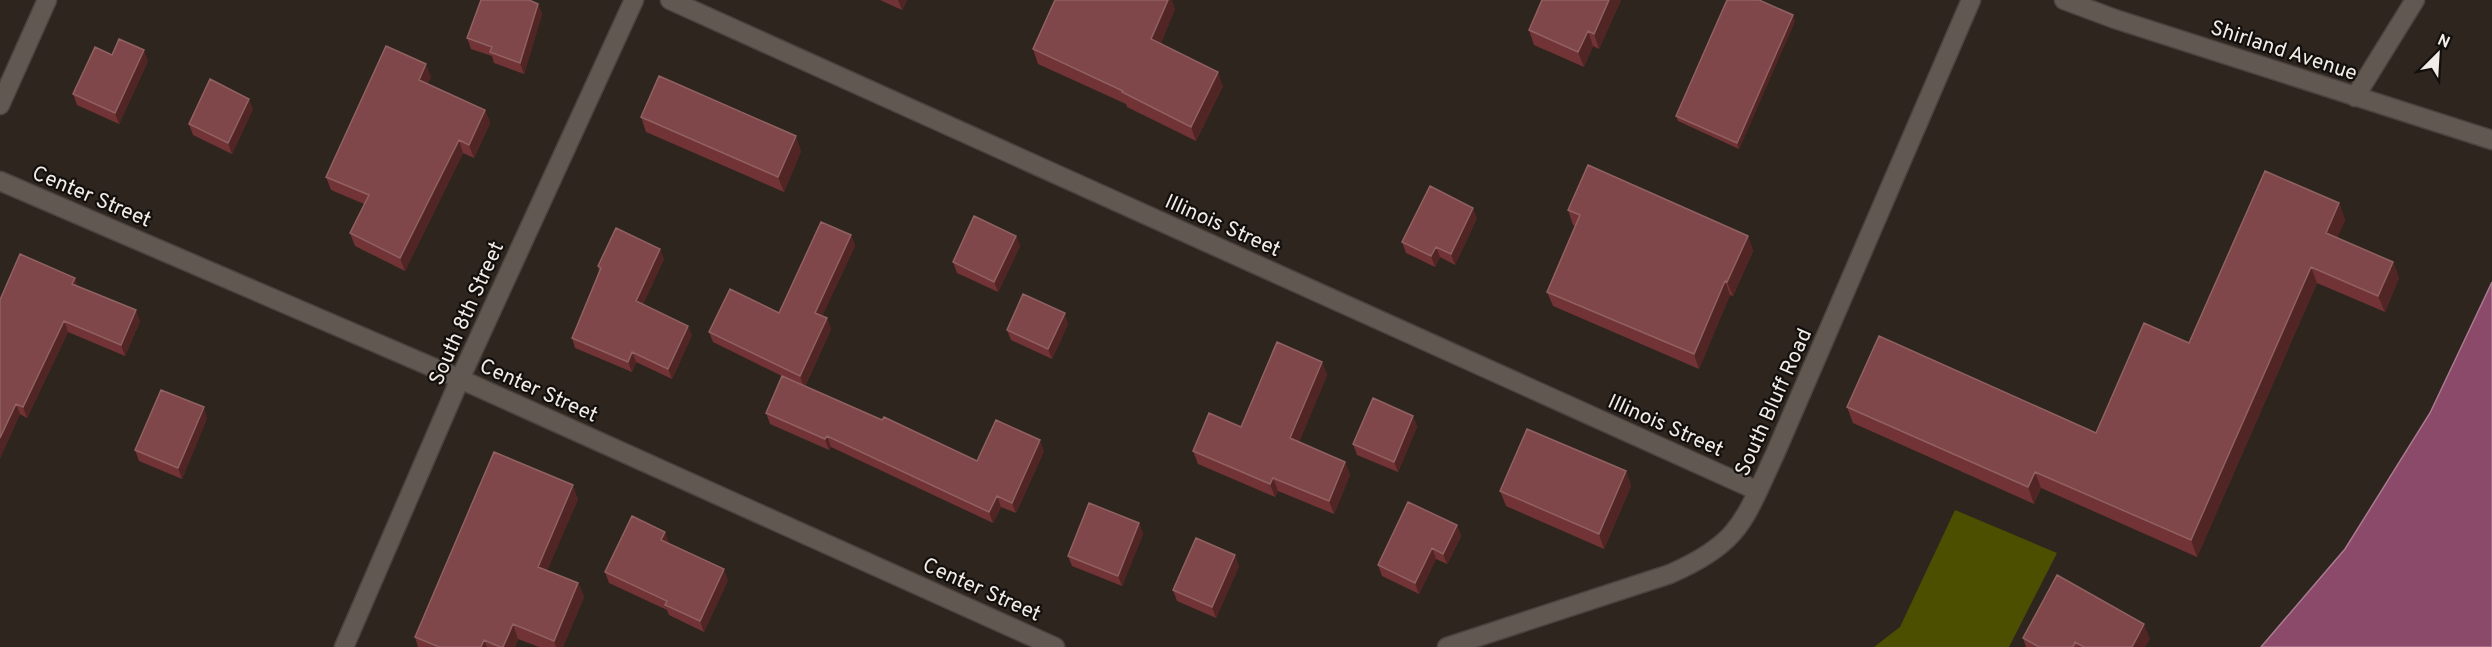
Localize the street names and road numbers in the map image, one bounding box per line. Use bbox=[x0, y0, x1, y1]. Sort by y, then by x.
street label: Shirland Avenue bbox=[2207, 15, 2360, 88]
street label: Center Street bbox=[28, 160, 155, 235]
street label: Illinois Street bbox=[1160, 189, 1285, 264]
street label: South 8th Street bbox=[424, 238, 511, 390]
street label: South Bluff Road bbox=[1730, 325, 1819, 481]
street label: Center Street bbox=[475, 353, 602, 430]
street label: Illinois Street bbox=[1603, 389, 1728, 464]
street label: Center Street bbox=[918, 552, 1045, 629]

